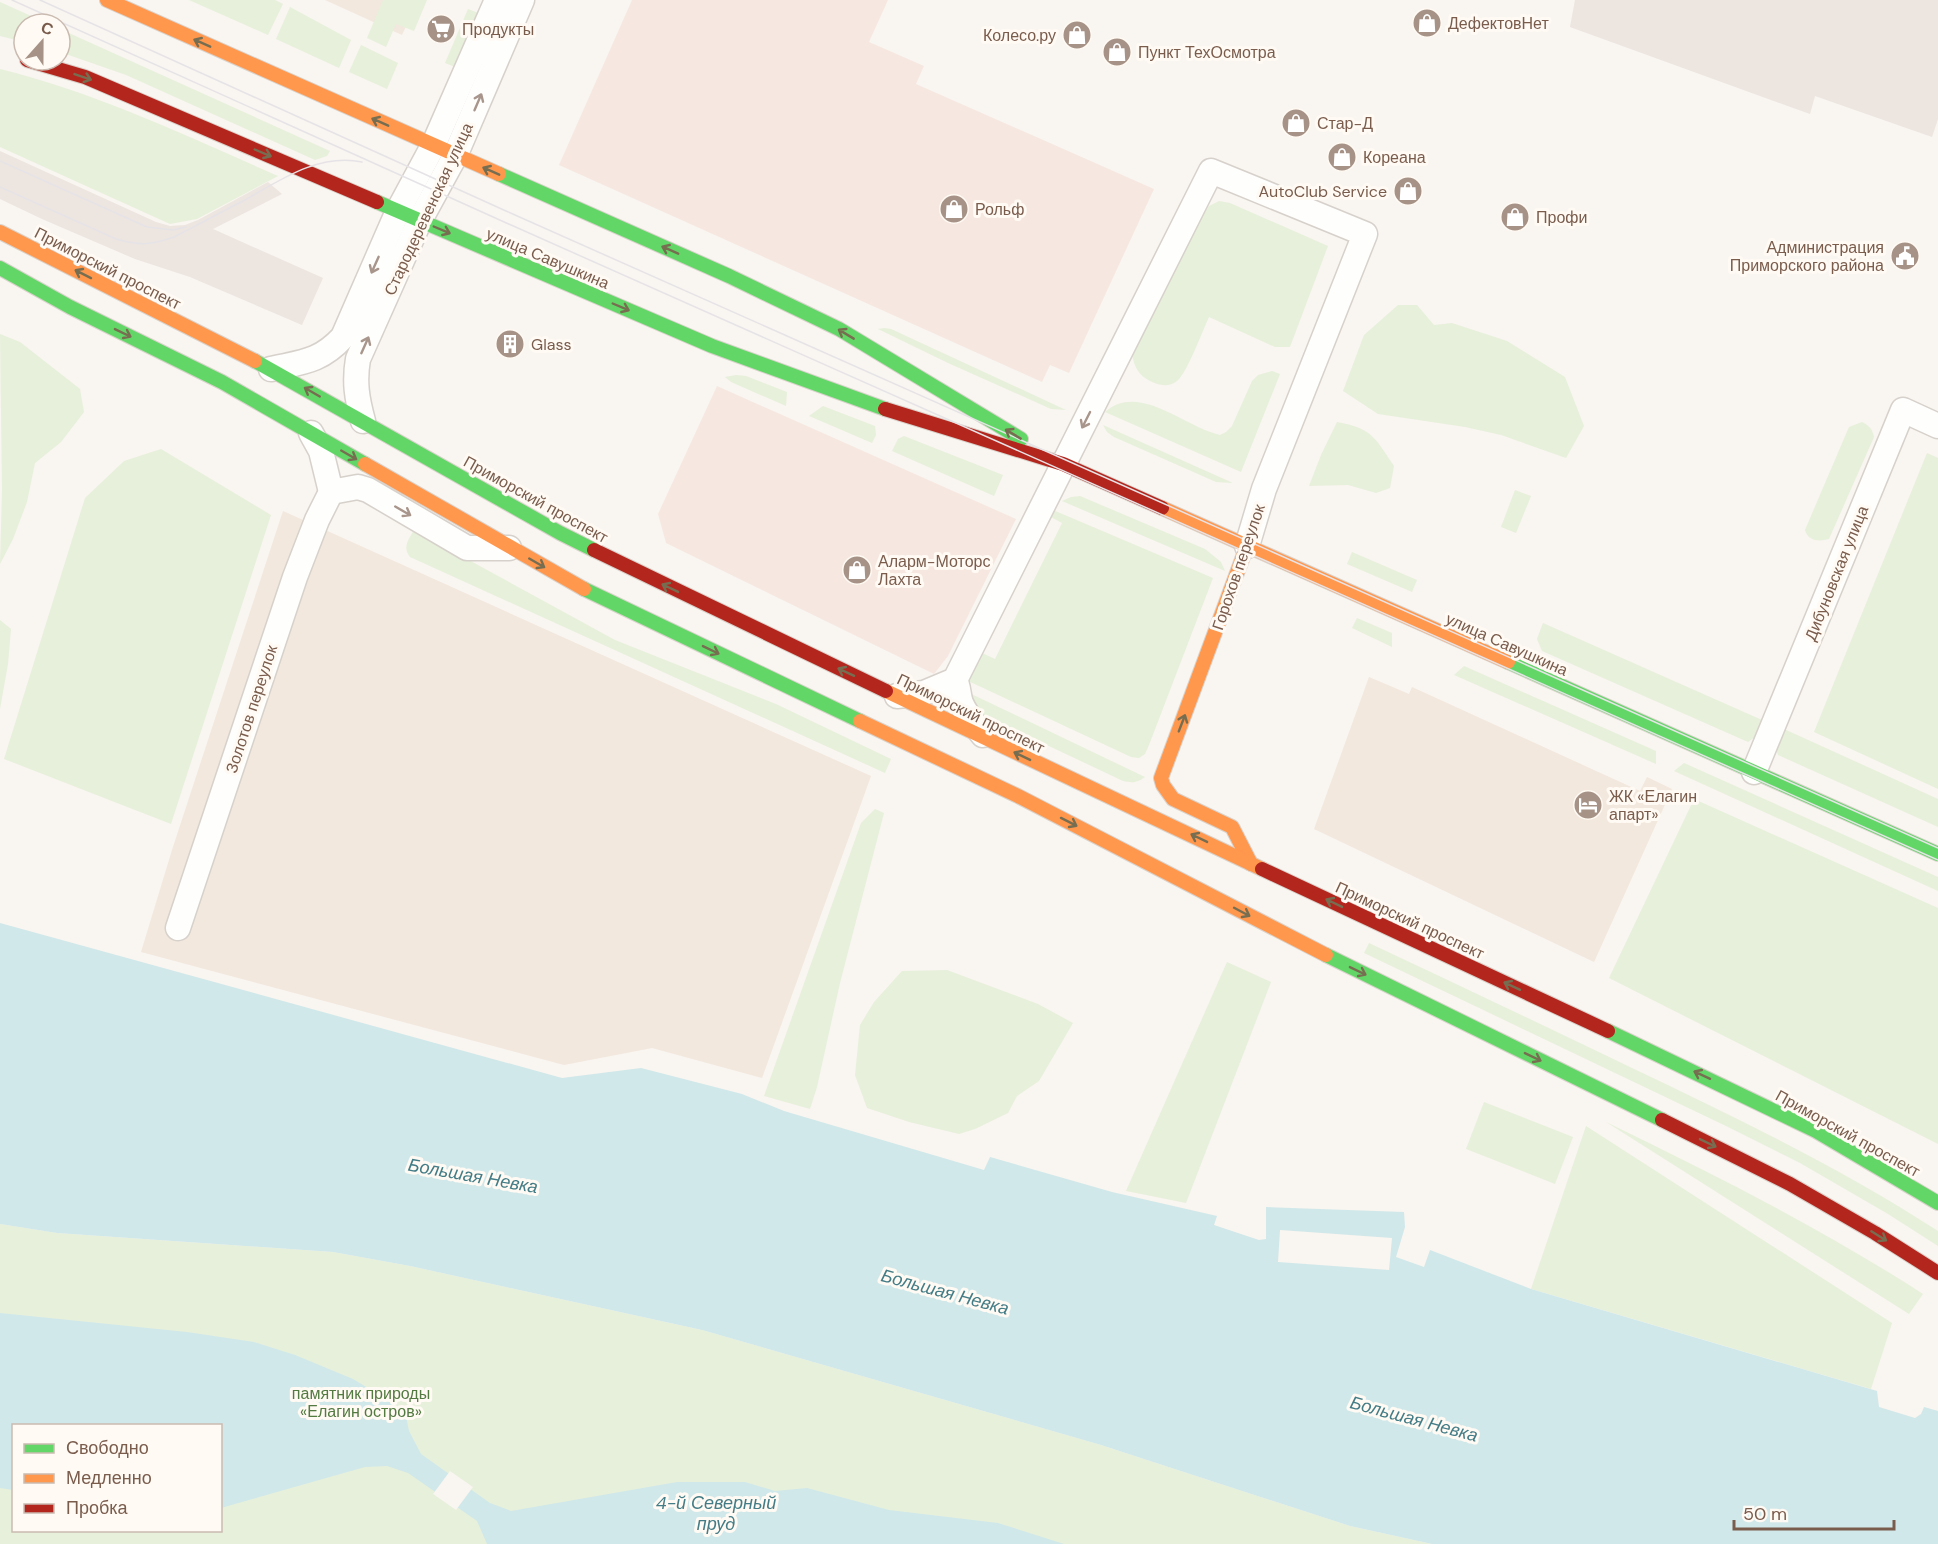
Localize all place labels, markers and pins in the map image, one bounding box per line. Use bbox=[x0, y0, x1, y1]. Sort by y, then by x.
shop icon: ДефектовНет bbox=[1411, 7, 1443, 39]
supermarket icon: Продукты bbox=[425, 13, 457, 45]
place label: ДефектовНет bbox=[1448, 13, 1549, 34]
place label: Продукты bbox=[462, 19, 534, 40]
shop icon: Колесо.ру bbox=[1061, 19, 1093, 51]
place label: Колесо.ру bbox=[983, 25, 1056, 46]
shop icon: Пункт ТехОсмотра bbox=[1101, 36, 1133, 68]
place label: Пункт ТехОсмотра bbox=[1138, 42, 1276, 63]
shop icon: Стар-Д bbox=[1280, 107, 1312, 139]
place label: Стар-Д bbox=[1317, 113, 1373, 134]
shop icon: Кореана bbox=[1326, 141, 1358, 173]
place label: Кореана bbox=[1363, 147, 1426, 168]
shop icon: AutoClub Service bbox=[1392, 175, 1424, 207]
place label: AutoClub Service bbox=[1259, 181, 1387, 202]
shop icon: Рольф bbox=[938, 193, 970, 225]
place label: Рольф bbox=[975, 199, 1024, 220]
shop icon: Профи bbox=[1499, 201, 1531, 233]
place label: Профи bbox=[1536, 207, 1587, 228]
place label: Администрация Приморского района bbox=[1730, 237, 1884, 276]
public building icon: Администрация Приморского района bbox=[1889, 240, 1921, 272]
building icon: Glass bbox=[494, 328, 526, 360]
place label: Glass bbox=[531, 334, 571, 355]
place label: Аларм-Моторс Лахта bbox=[878, 551, 990, 590]
shop icon: Аларм-Моторс Лахта bbox=[841, 554, 873, 586]
place label: ЖК «Елагин апарт» bbox=[1609, 786, 1697, 825]
hotel icon: ЖК «Елагин апарт» bbox=[1572, 789, 1604, 821]

